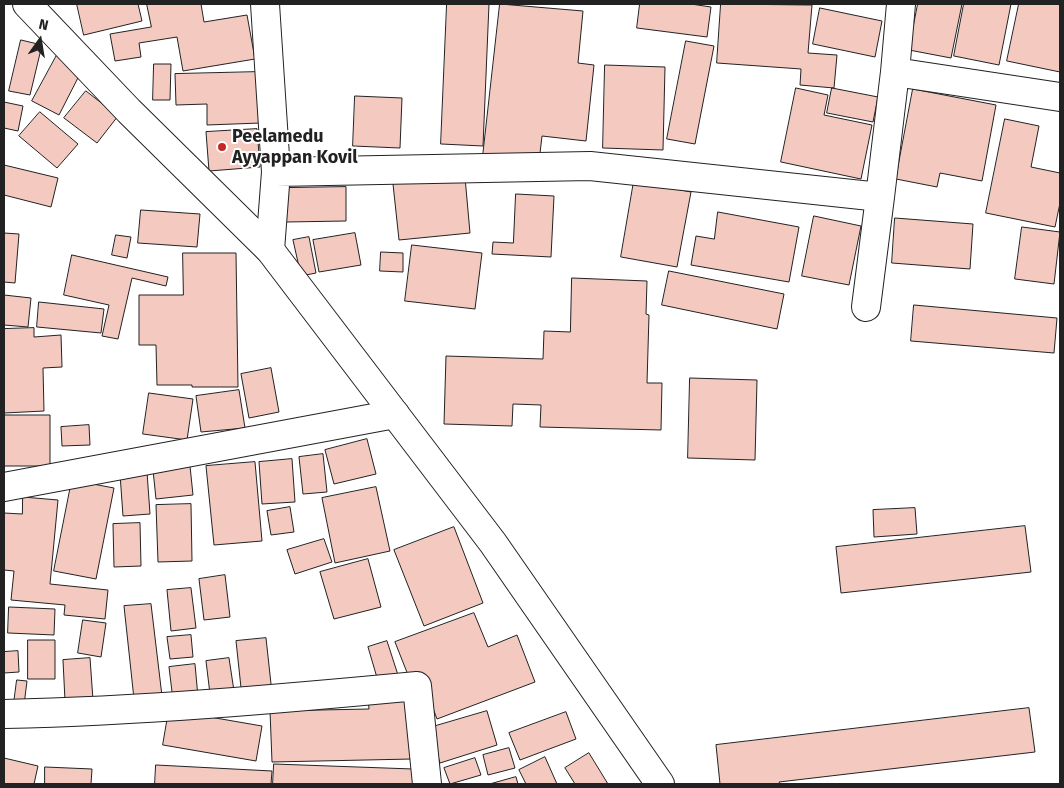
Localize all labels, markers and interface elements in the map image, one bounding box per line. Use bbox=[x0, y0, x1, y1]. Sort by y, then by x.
north arrow bbox=[15, 15, 65, 65]
text: N bbox=[37, 16, 50, 34]
place label: Peelamedu Ayyappan Kovil bbox=[232, 126, 358, 168]
marker: Peelamedu Ayyappan Kovil bbox=[216, 141, 228, 153]

